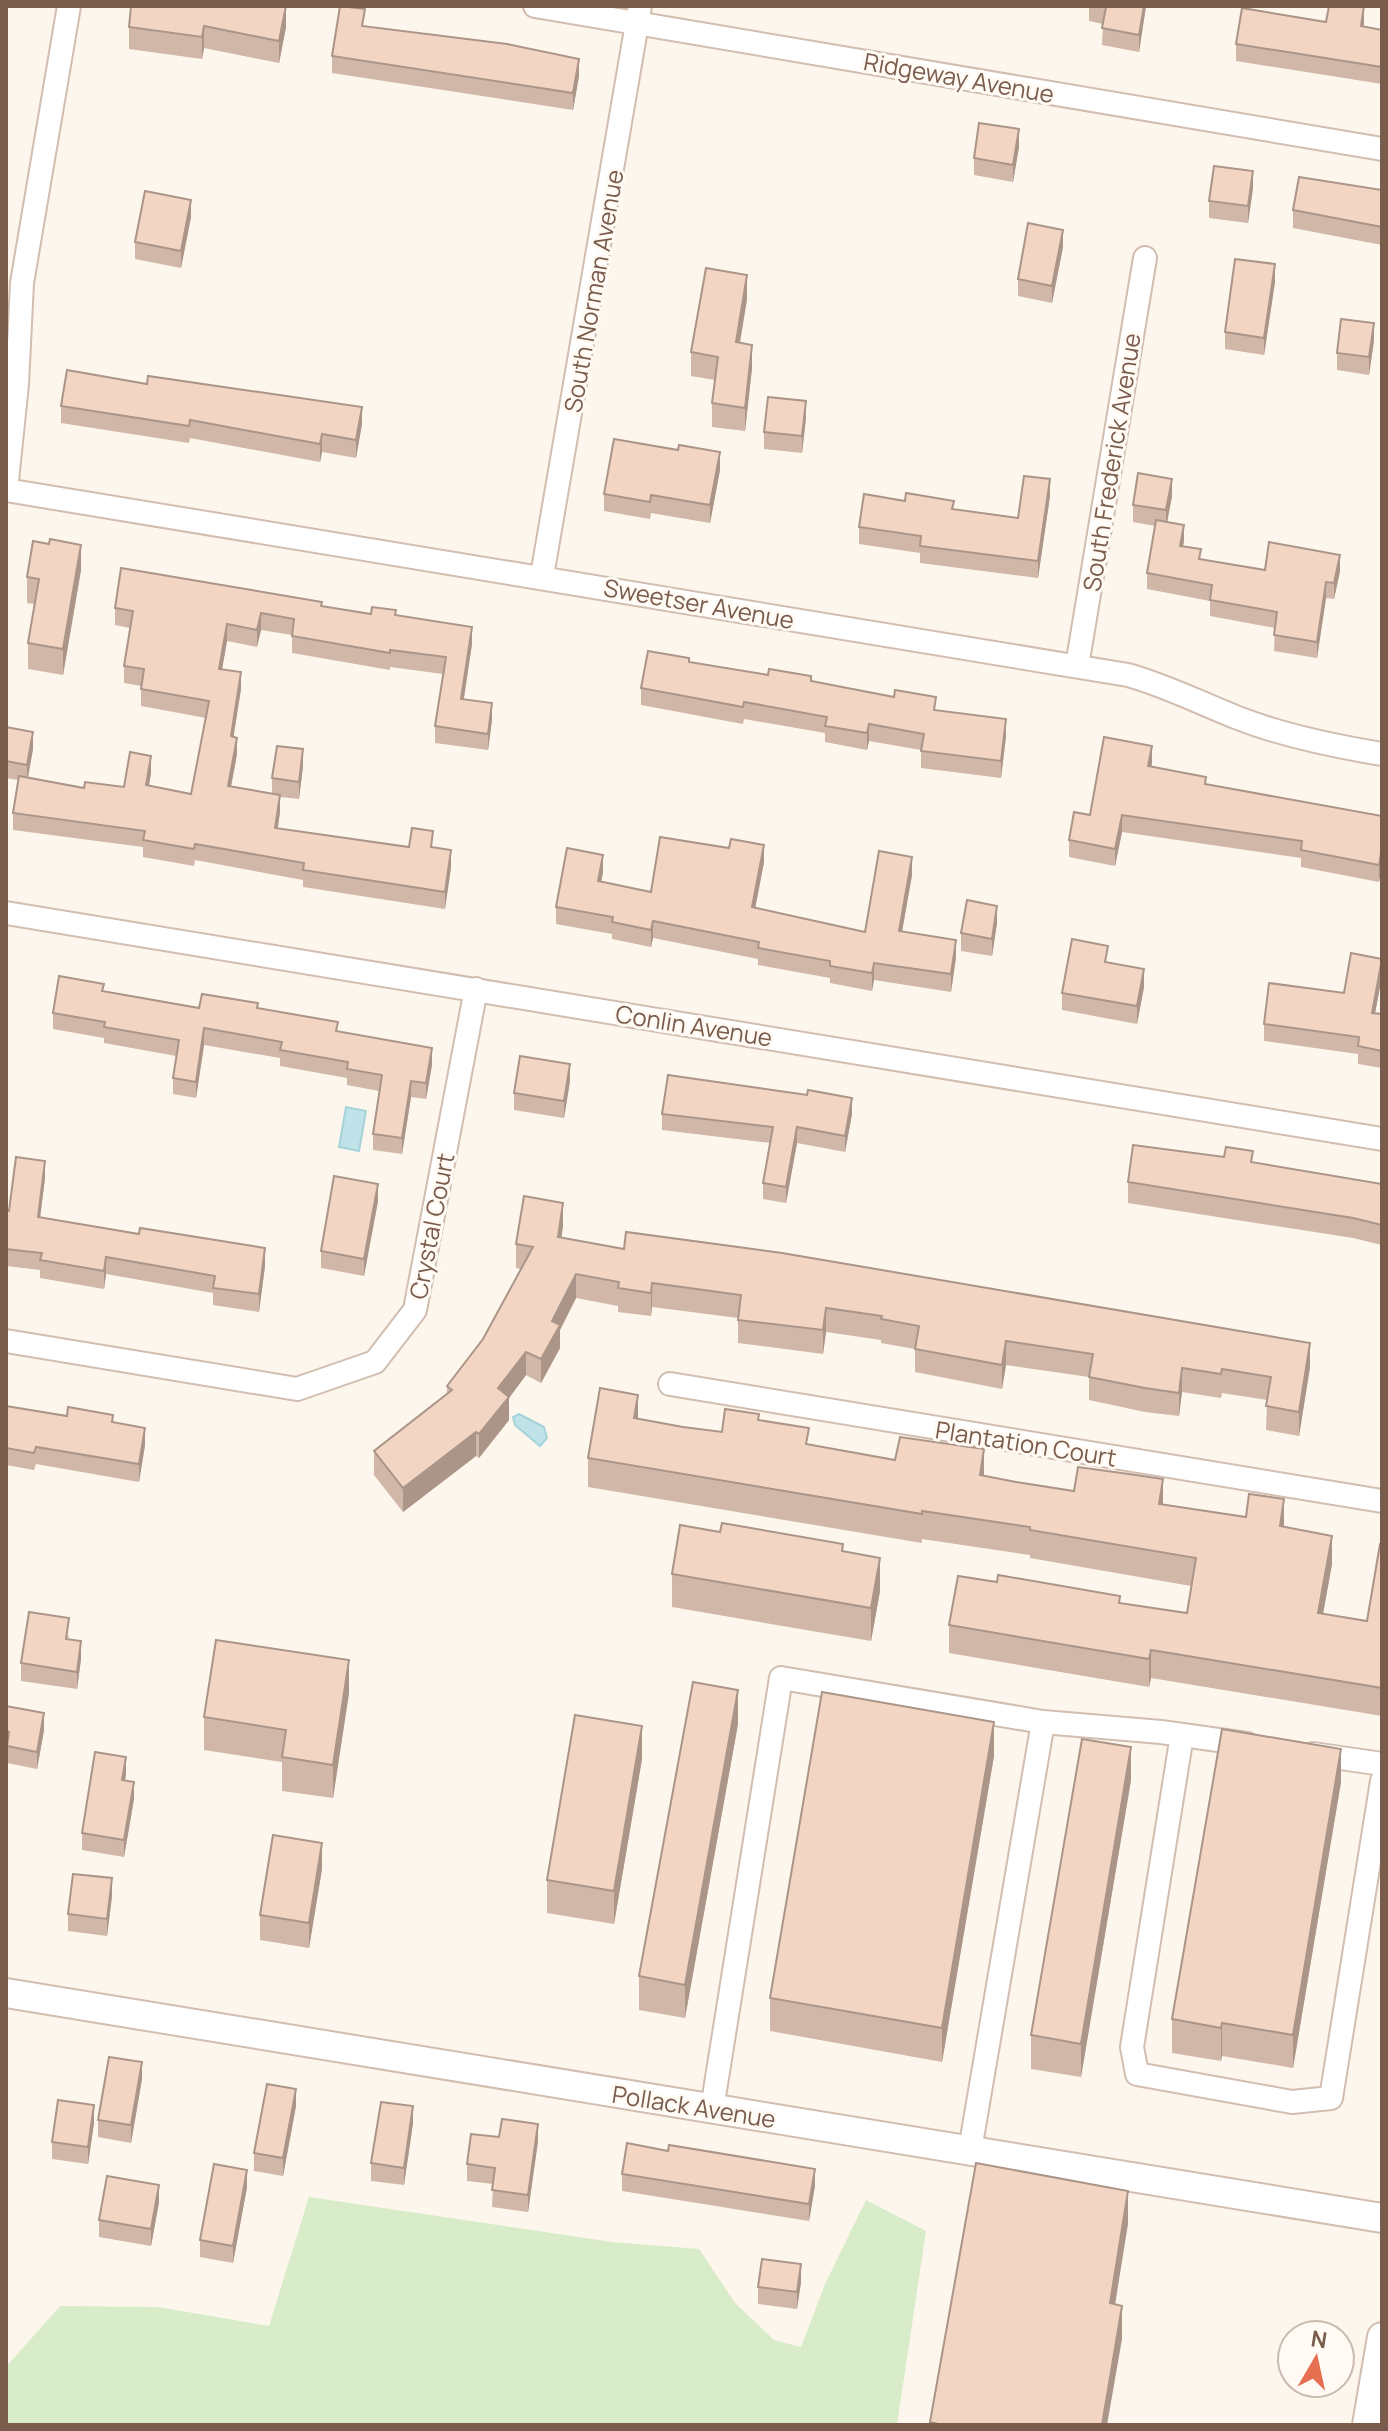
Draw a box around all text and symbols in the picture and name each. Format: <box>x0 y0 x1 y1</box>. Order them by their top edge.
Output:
street label: Ridgeway Avenue <box>861 44 1057 110</box>
street label: South Norman Avenue <box>555 167 631 415</box>
street label: South Frederick Avenue <box>1074 330 1148 594</box>
street label: Sweetser Avenue <box>601 570 797 636</box>
street label: Conlin Avenue <box>613 996 775 1054</box>
street label: Crystal Court <box>401 1150 461 1302</box>
street label: Plantation Court <box>933 1412 1119 1474</box>
street label: Pollack Avenue <box>610 2077 778 2135</box>
north arrow <box>1276 2319 1356 2399</box>
text: N <box>1309 2323 1329 2355</box>

